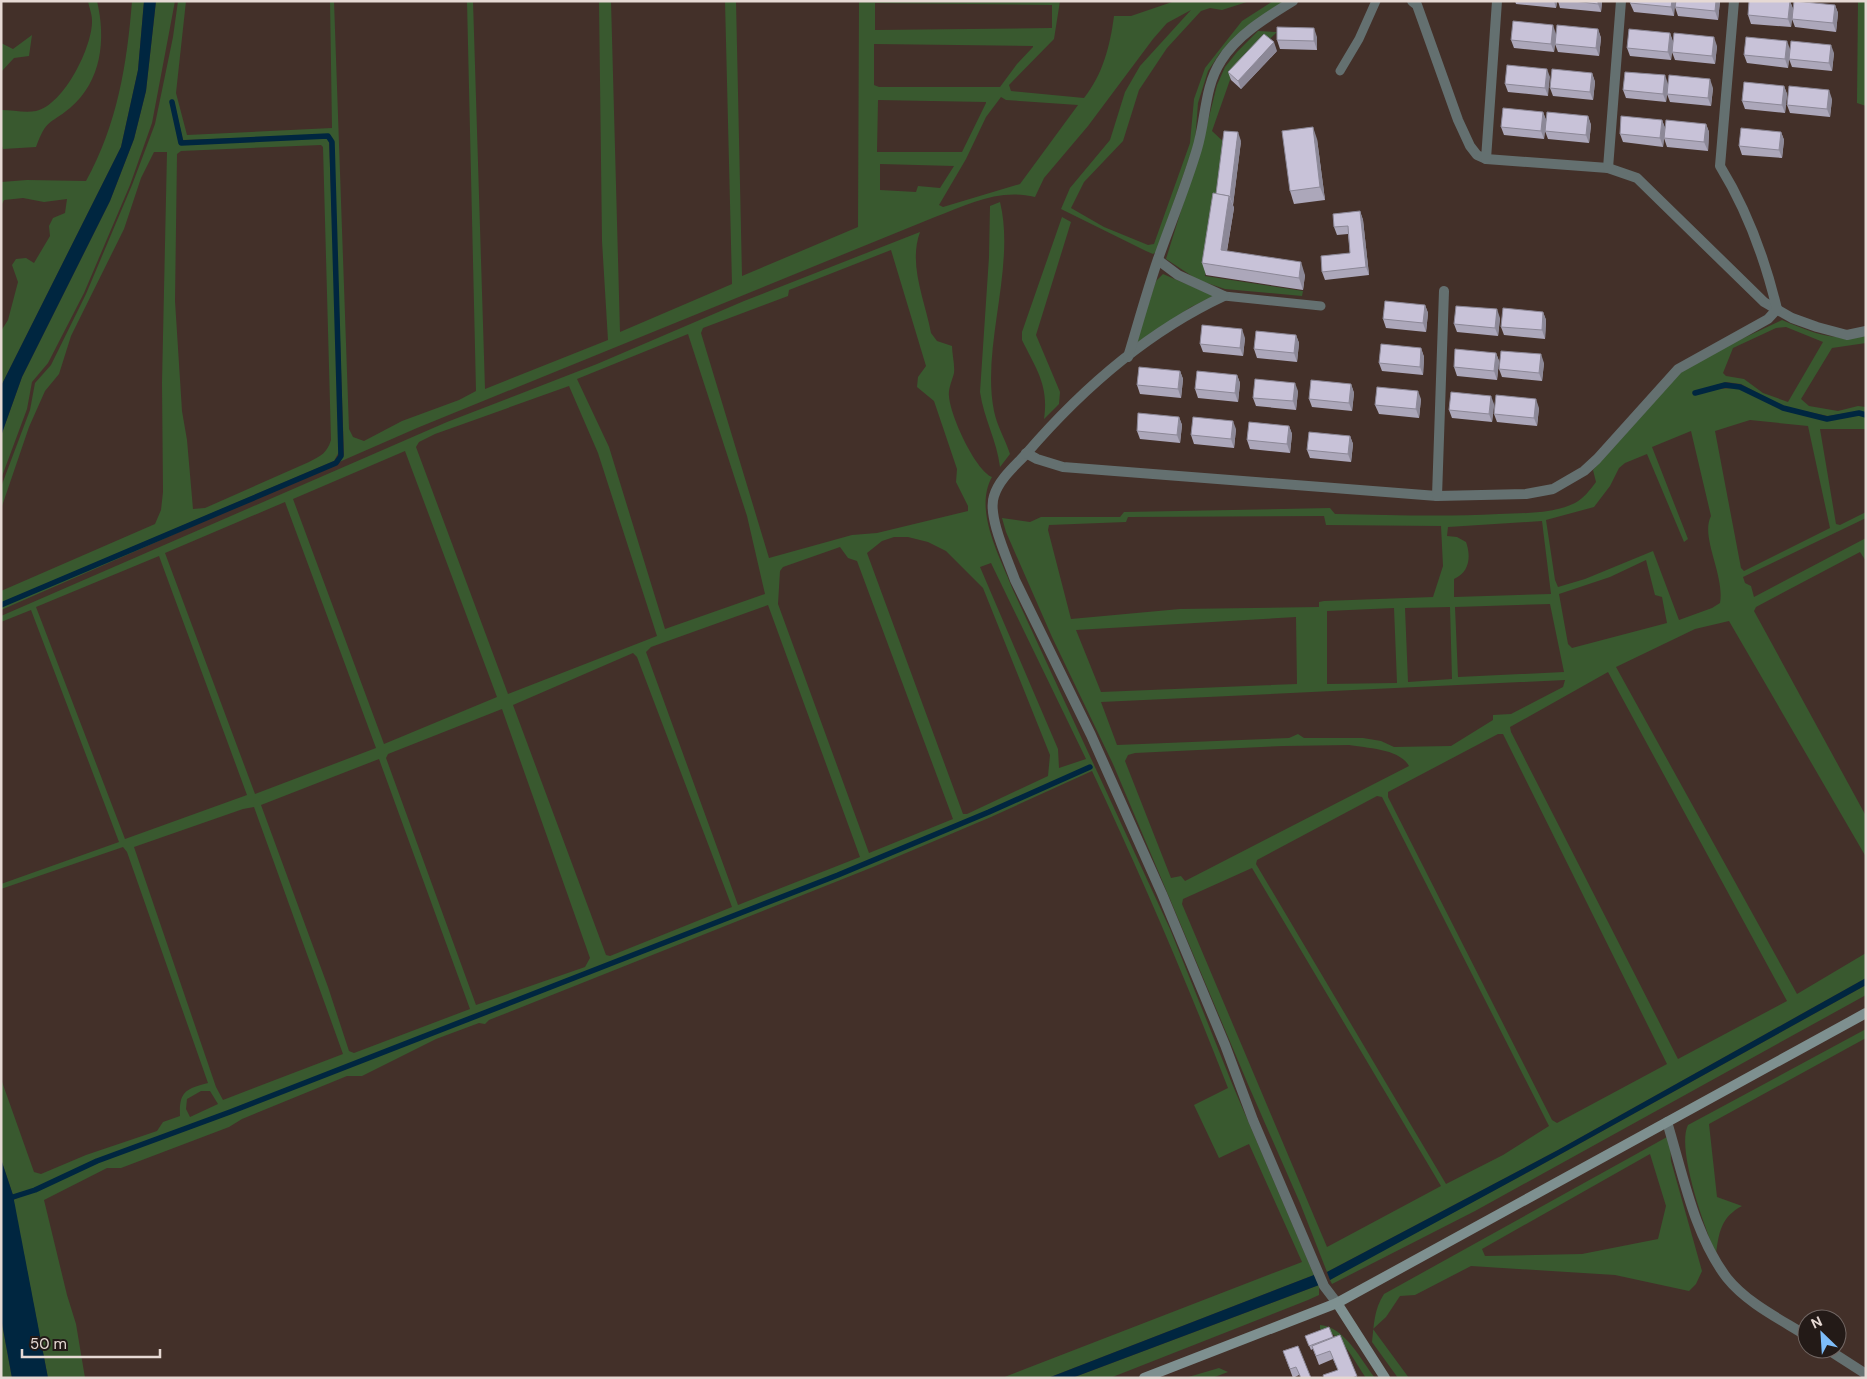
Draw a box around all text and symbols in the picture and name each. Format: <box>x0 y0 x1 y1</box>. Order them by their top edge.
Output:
north arrow <box>1797 1309 1847 1359</box>
text: N <box>1808 1312 1825 1333</box>
scale bar <box>22 1326 160 1358</box>
text: 50 m <box>30 1334 67 1354</box>

